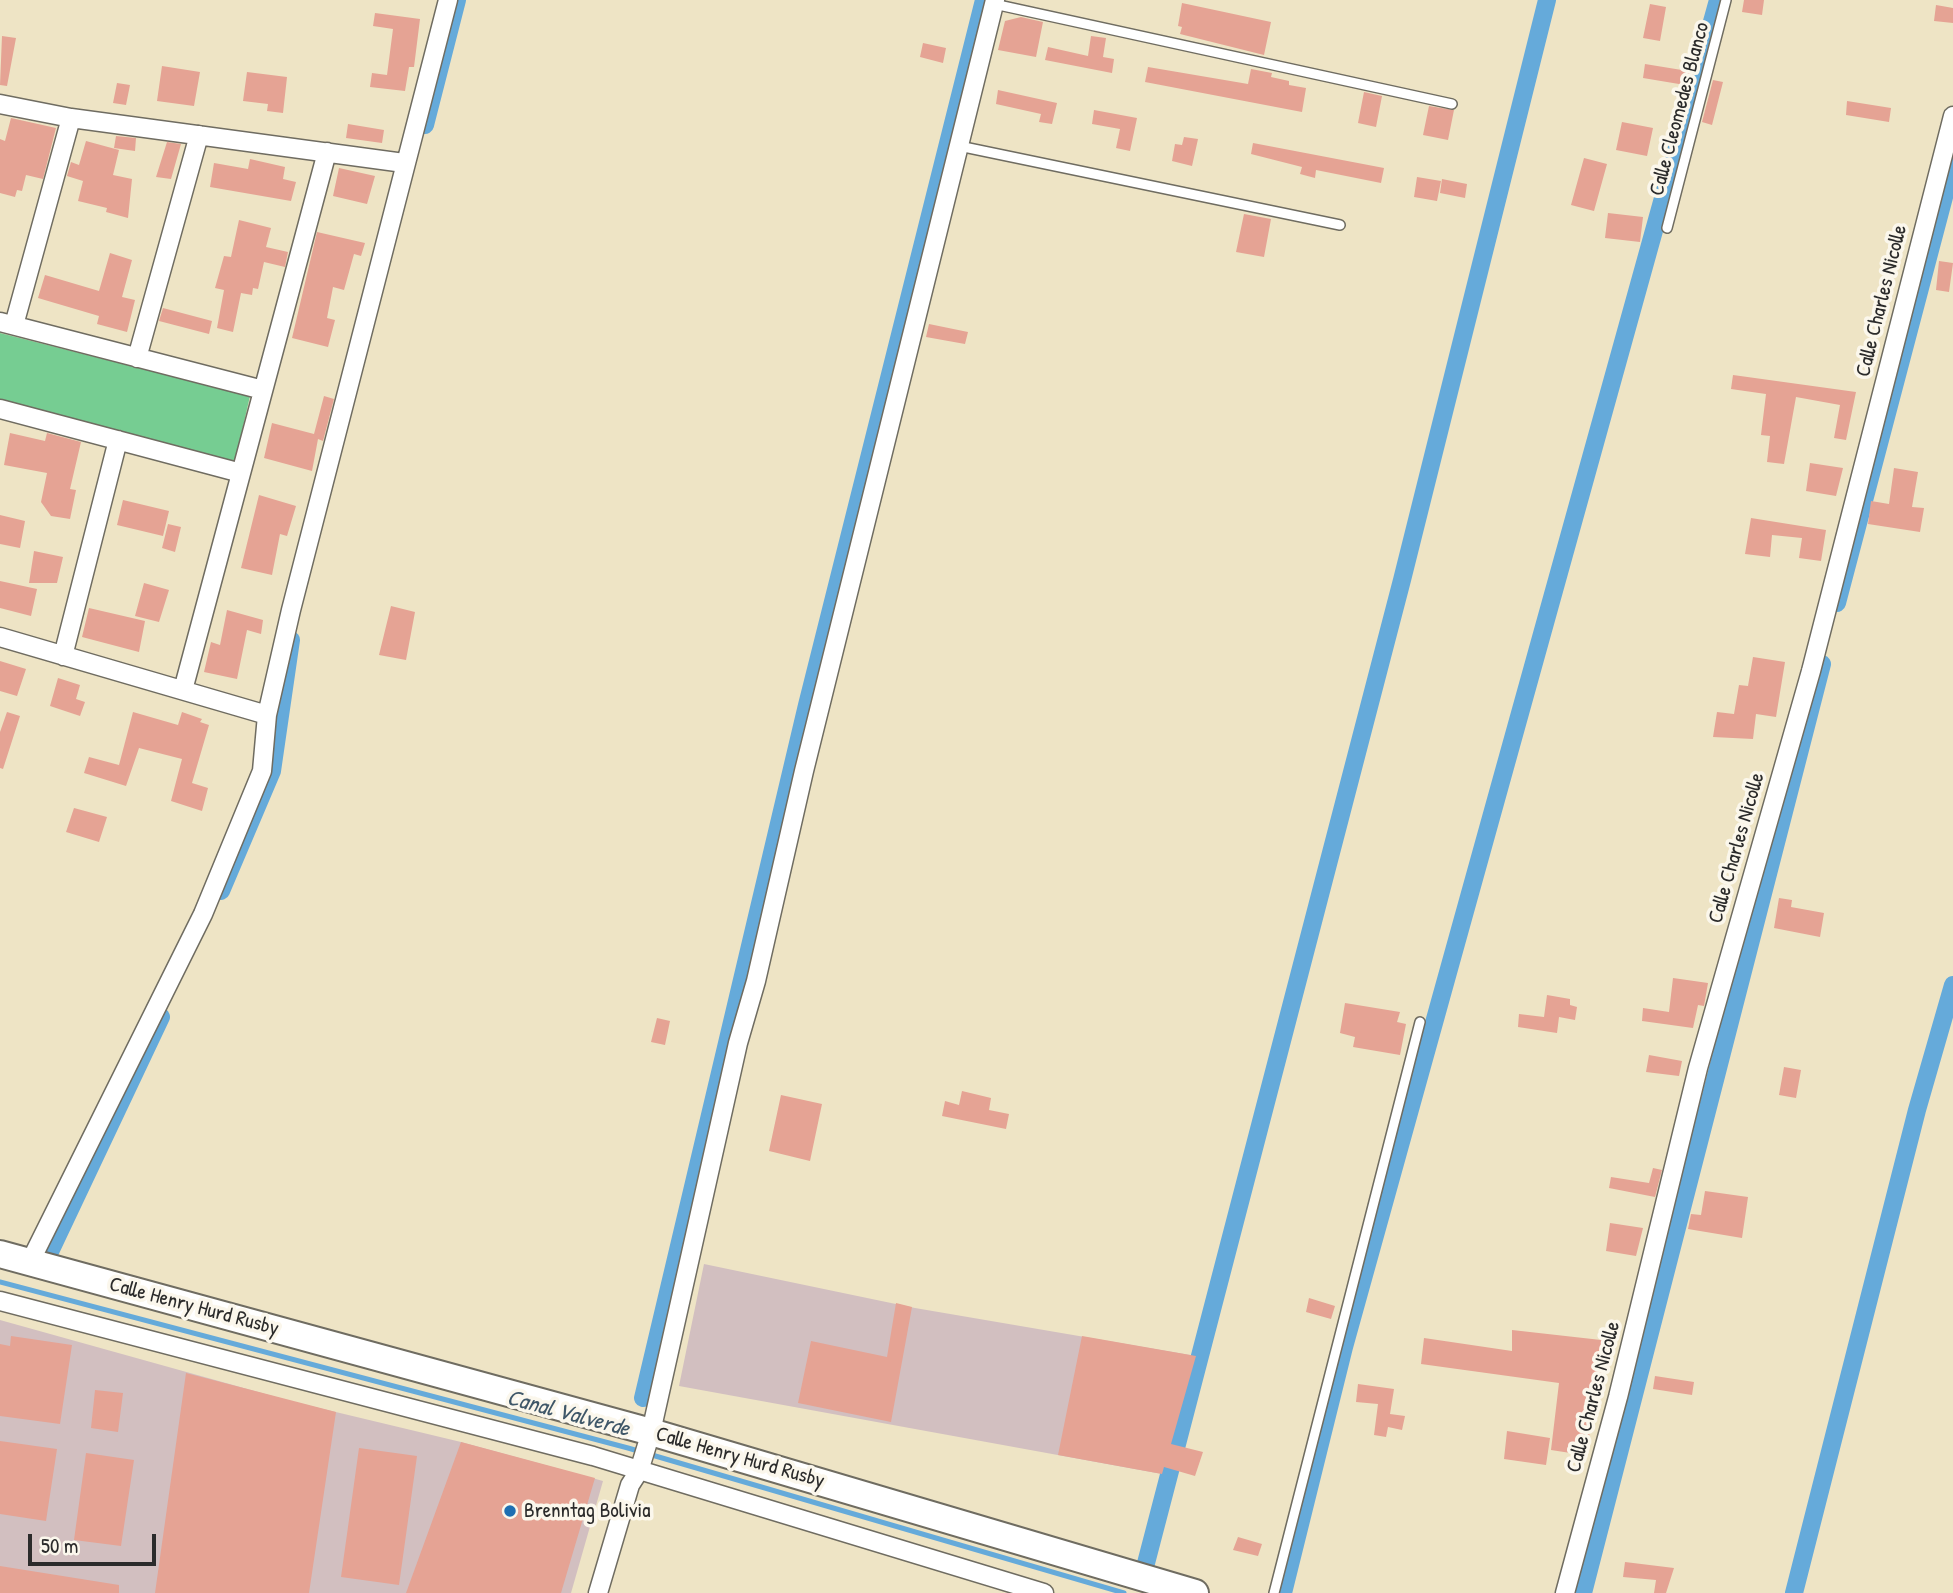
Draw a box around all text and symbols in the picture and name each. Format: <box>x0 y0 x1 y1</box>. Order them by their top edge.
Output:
street label: Calle Cleomedes Blanco <box>1645 19 1715 199</box>
street label: Calle Charles Nicolle <box>1851 223 1913 379</box>
street label: Calle Charles Nicolle <box>1703 770 1771 926</box>
street label: Calle Henry Hurd Rusby <box>107 1272 281 1342</box>
street label: Calle Charles Nicolle <box>1562 1319 1626 1475</box>
water label: Canal Valverde <box>504 1384 632 1444</box>
street label: Calle Henry Hurd Rusby <box>653 1422 827 1494</box>
place label: Brenntag Bolivia <box>524 1498 650 1524</box>
marker: Brenntag Bolivia <box>502 1503 518 1519</box>
scale bar <box>32 1520 159 1564</box>
text: 50 m <box>41 1531 78 1560</box>

